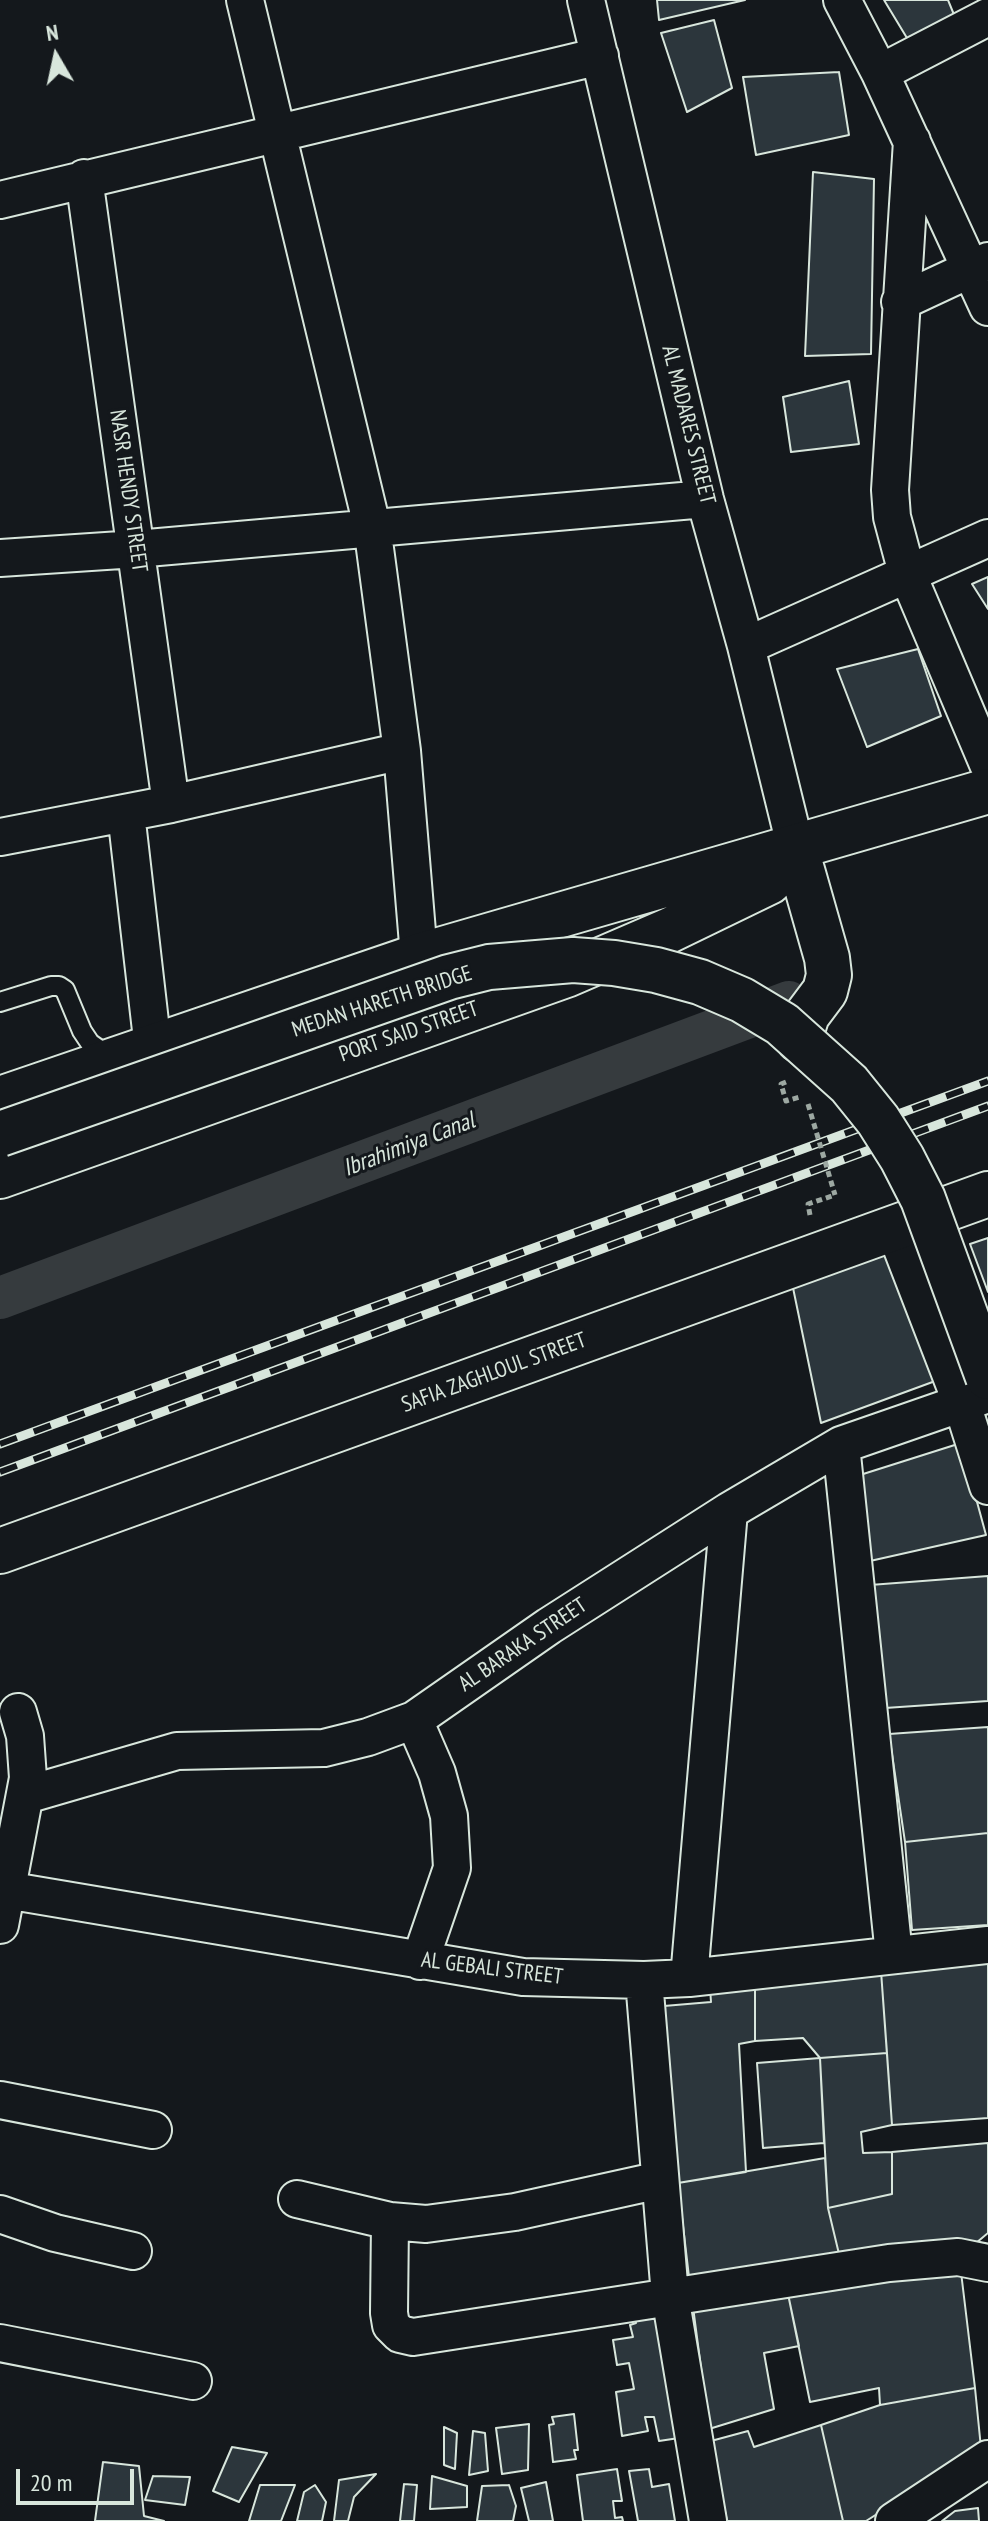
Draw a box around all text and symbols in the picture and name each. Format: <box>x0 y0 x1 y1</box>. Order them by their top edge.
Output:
north arrow <box>16 16 96 96</box>
text: N <box>44 18 60 47</box>
street label: AL MADARES STREET <box>656 343 720 507</box>
street label: NASR HENDY STREET <box>104 408 152 574</box>
street label: MEDAN HARETH BRIDGE <box>289 960 475 1044</box>
street label: PORT SAID STREET <box>336 996 482 1068</box>
water label: Ibrahimiya Canal <box>339 1107 479 1183</box>
street label: SAFIA ZAGHLOUL STREET <box>398 1327 590 1419</box>
street label: AL BARAKA STREET <box>454 1592 592 1698</box>
street label: AL GEBALI STREET <box>420 1947 564 1991</box>
scale bar <box>20 2453 138 2503</box>
text: 20 m <box>30 2467 72 2498</box>

